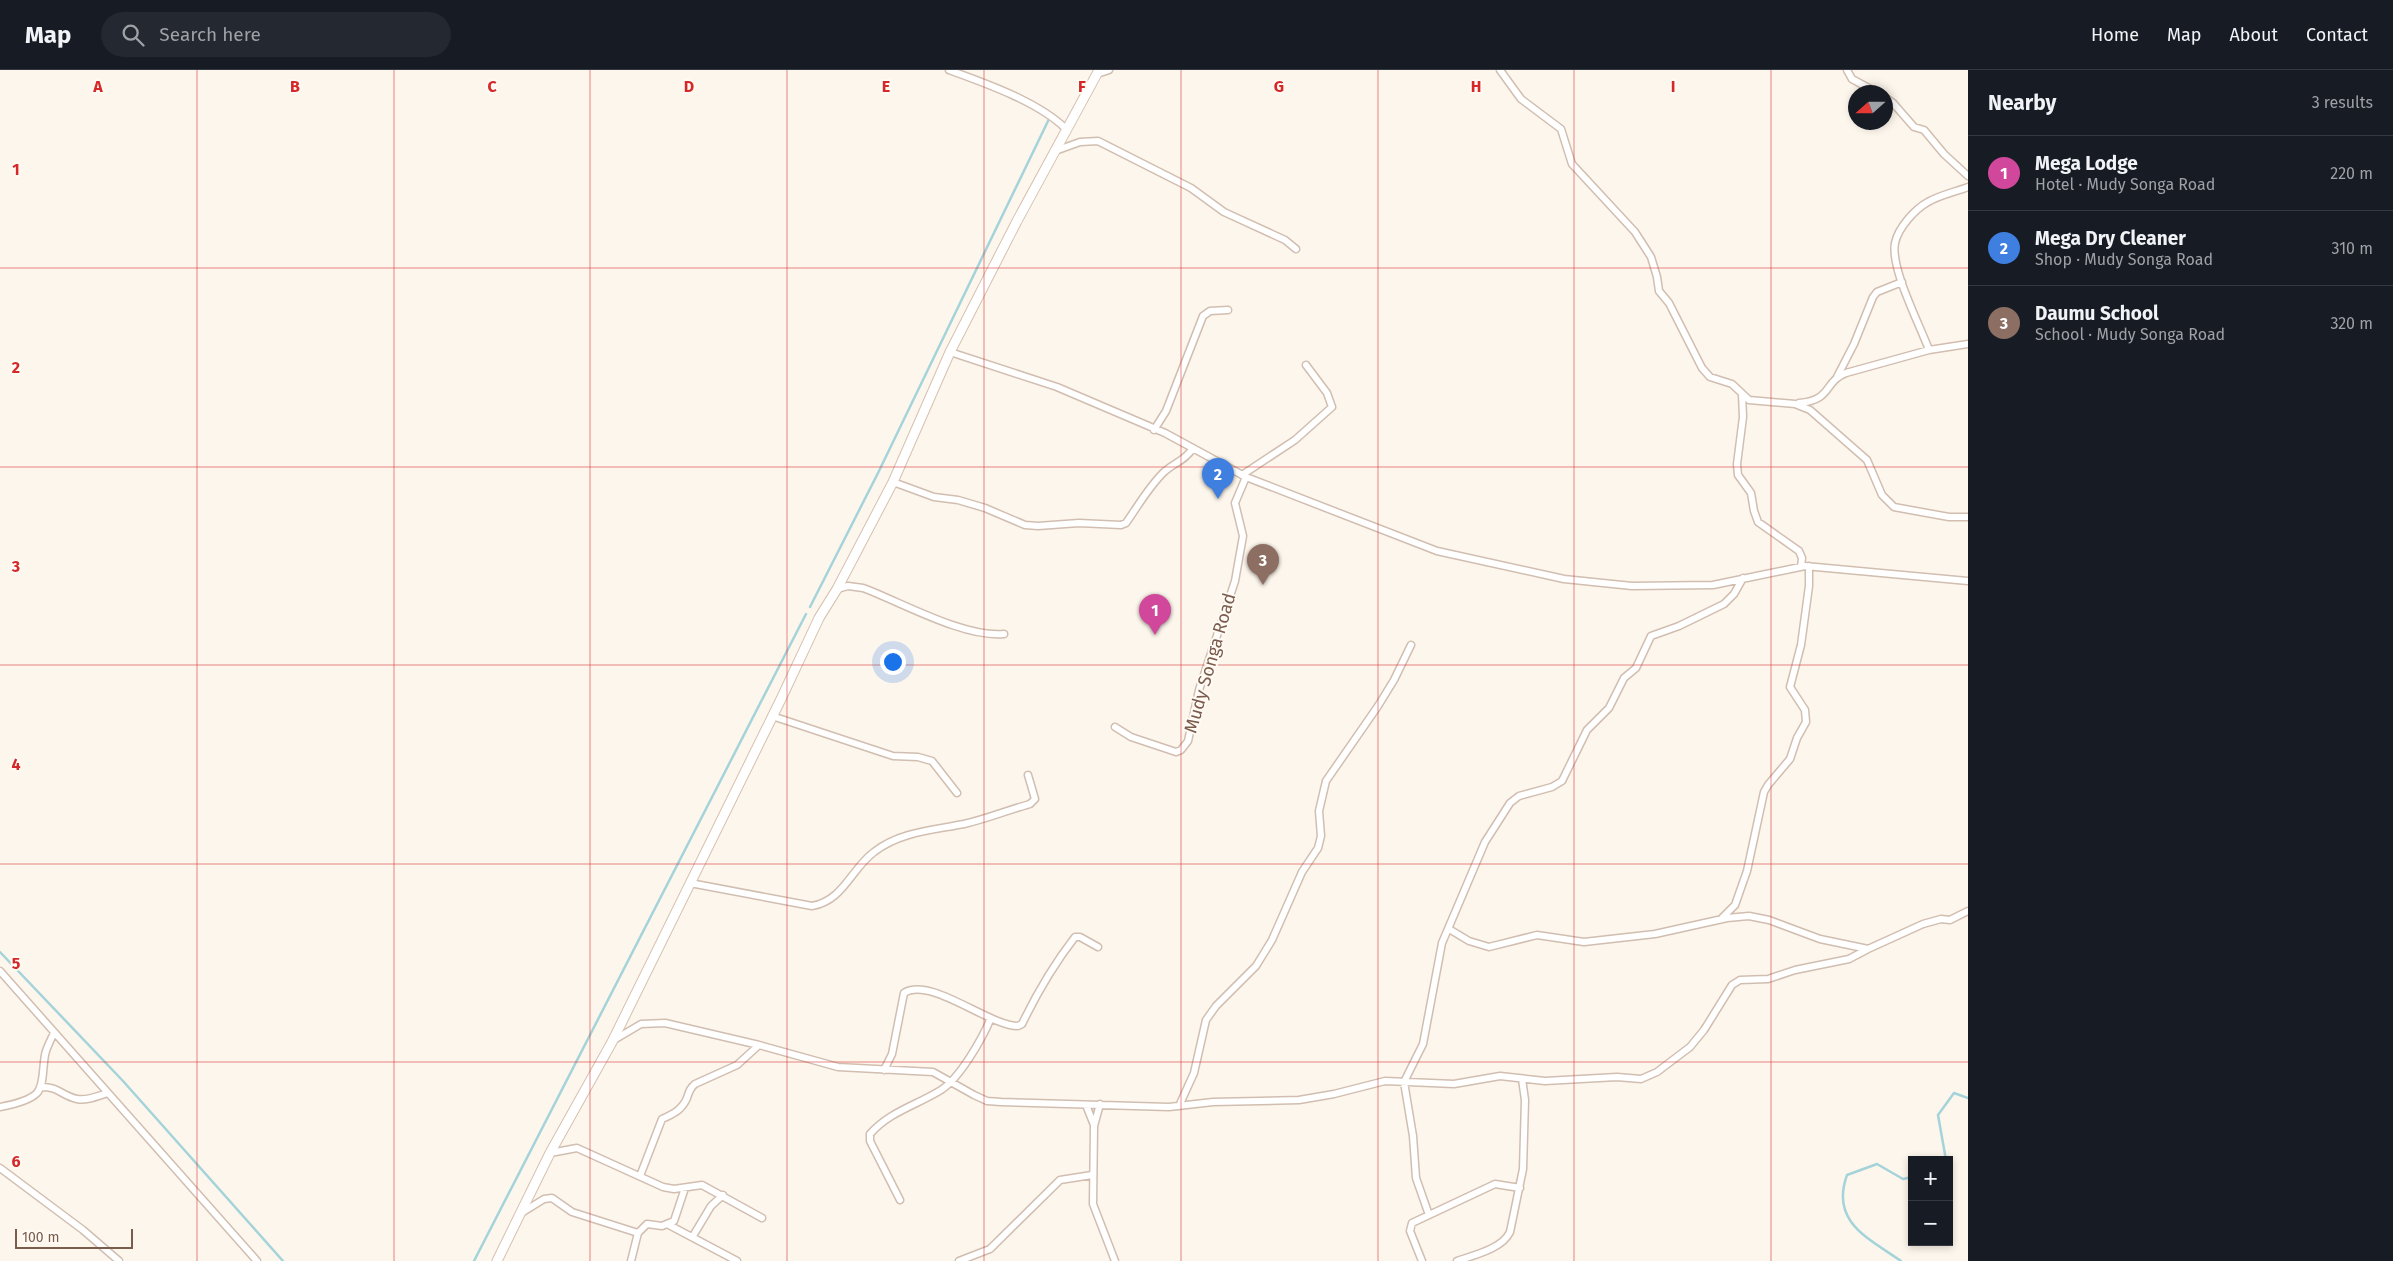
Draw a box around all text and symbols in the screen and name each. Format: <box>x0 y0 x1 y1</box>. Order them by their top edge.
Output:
search box <box>101 12 451 57</box>
text: Map <box>25 21 71 49</box>
icon: search <box>119 21 147 49</box>
text: Search here <box>159 23 261 46</box>
text: Home <box>2091 24 2139 46</box>
text: Map <box>2167 24 2201 46</box>
text: About <box>2229 24 2278 46</box>
text: Contact <box>2306 24 2368 46</box>
text: A <box>92 77 103 96</box>
text: B <box>290 77 300 96</box>
text: C <box>487 77 497 96</box>
text: D <box>684 77 694 96</box>
text: E <box>882 77 890 96</box>
text: F <box>1078 77 1086 96</box>
text: G <box>1274 77 1284 96</box>
text: H <box>1471 77 1481 96</box>
text: I <box>1671 77 1675 96</box>
north arrow <box>1848 85 1893 130</box>
text: Nearby <box>1988 90 2056 116</box>
text: 3 results <box>2312 93 2373 112</box>
text: Mega Lodge <box>2035 152 2138 175</box>
text: 1 <box>12 160 20 179</box>
text: 1 <box>2000 164 2008 183</box>
text: 220 m <box>2330 164 2373 183</box>
text: Hotel · Mudy Songa Road <box>2035 175 2215 194</box>
text: Mega Dry Cleaner <box>2035 227 2186 250</box>
text: 2 <box>2000 239 2008 258</box>
text: 310 m <box>2332 239 2373 258</box>
text: Shop · Mudy Songa Road <box>2035 250 2213 269</box>
text: Daumu School <box>2035 302 2159 325</box>
text: 3 <box>2000 314 2008 333</box>
text: 320 m <box>2330 314 2373 333</box>
text: School · Mudy Songa Road <box>2035 325 2225 344</box>
text: 2 <box>12 358 20 377</box>
pin: 2 <box>1202 458 1234 499</box>
pin: 3 <box>1247 544 1279 585</box>
text: 3 <box>11 557 20 576</box>
street label: Mudy Songa Road <box>1179 590 1241 736</box>
pin: 1 <box>1139 594 1171 635</box>
your location <box>880 649 906 675</box>
text: 4 <box>11 755 21 774</box>
text: 5 <box>12 954 21 973</box>
text: 6 <box>11 1152 21 1171</box>
map controls <box>1908 1156 1953 1246</box>
button: + <box>1908 1156 1953 1201</box>
button: − <box>1908 1201 1953 1246</box>
scale bar <box>15 1226 132 1249</box>
text: 100 m <box>22 1229 59 1246</box>

